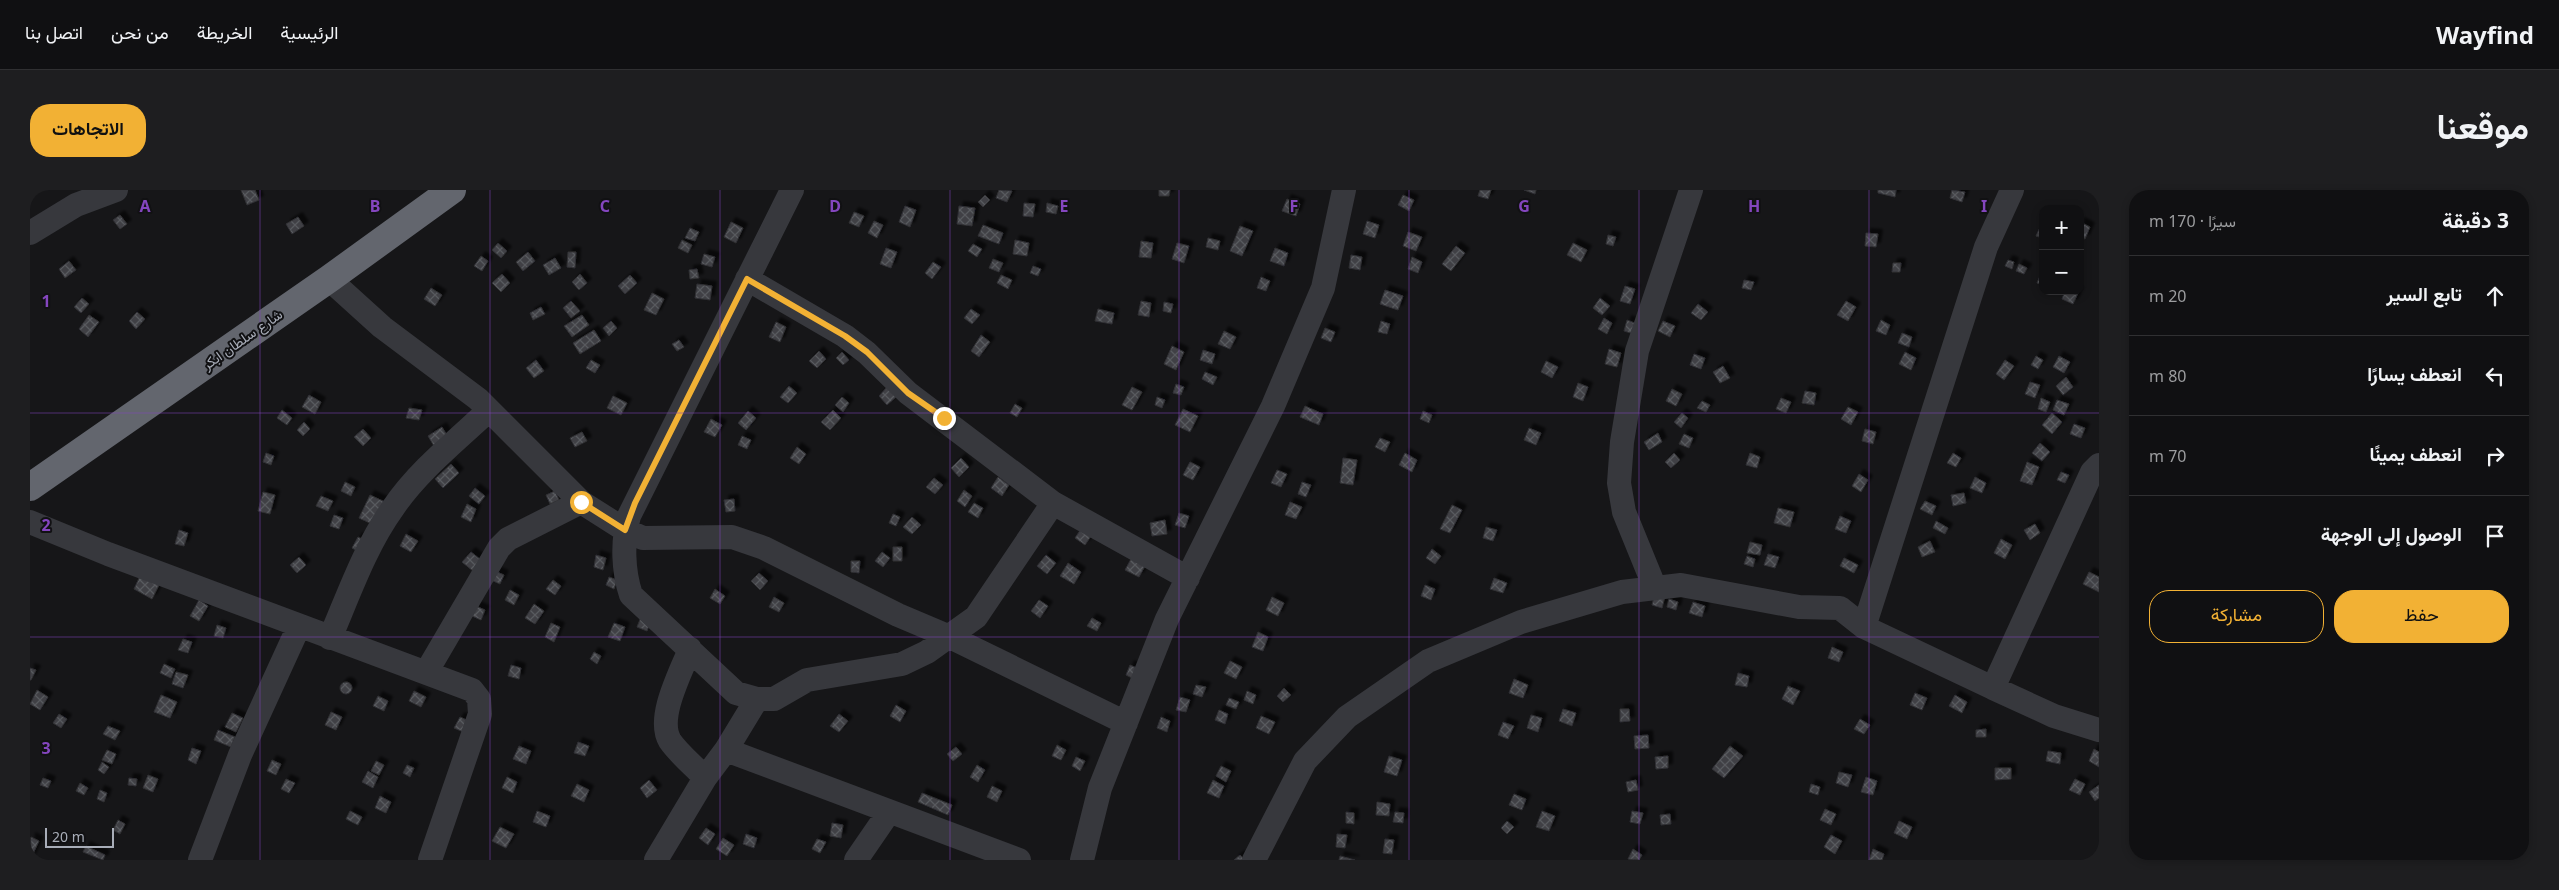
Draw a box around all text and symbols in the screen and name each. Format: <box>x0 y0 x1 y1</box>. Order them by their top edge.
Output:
text: Wayfind <box>2436 18 2534 51</box>
text: اتصل بنا <box>25 20 83 44</box>
text: من نحن <box>111 20 169 44</box>
text: الخريطة <box>197 20 252 44</box>
text: الرئيسية <box>280 20 339 44</box>
text: موقعنا <box>2436 102 2529 149</box>
button: الاتجاهات <box>30 104 146 157</box>
text: A <box>139 195 151 217</box>
text: B <box>370 195 380 217</box>
text: C <box>600 195 610 217</box>
text: D <box>829 195 841 217</box>
text: E <box>1060 195 1069 217</box>
text: F <box>1290 195 1298 217</box>
text: G <box>1518 195 1530 217</box>
text: H <box>1748 195 1760 217</box>
text: I <box>1981 195 1987 217</box>
map controls <box>2039 205 2084 295</box>
button: + <box>2039 205 2084 250</box>
text: 3 دقيقة <box>2442 206 2509 234</box>
text: سيرًا · 170 m <box>2149 210 2236 232</box>
button: − <box>2039 250 2084 295</box>
text: تابع السير <box>2386 281 2462 307</box>
icon: ahead <box>2481 282 2509 310</box>
text: 20 m <box>2149 285 2186 307</box>
text: 1 <box>41 290 51 312</box>
street label: شارع سلطان ابكر <box>197 304 287 376</box>
text: انعطف يسارًا <box>2367 361 2462 387</box>
icon: left <box>2481 362 2509 390</box>
text: 80 m <box>2149 365 2186 387</box>
route end <box>933 407 956 430</box>
text: انعطف يمينًا <box>2369 441 2462 467</box>
icon: right <box>2481 442 2509 470</box>
text: 70 m <box>2149 445 2186 467</box>
route start <box>570 491 593 514</box>
text: 2 <box>41 514 51 536</box>
text: الوصول إلى الوجهة <box>2321 521 2462 547</box>
icon: arrive <box>2481 522 2509 550</box>
button: مشاركة <box>2149 590 2324 643</box>
button: حفظ <box>2334 590 2509 643</box>
text: 3 <box>41 737 51 759</box>
scale bar <box>45 825 114 848</box>
text: 20 m <box>52 827 85 846</box>

